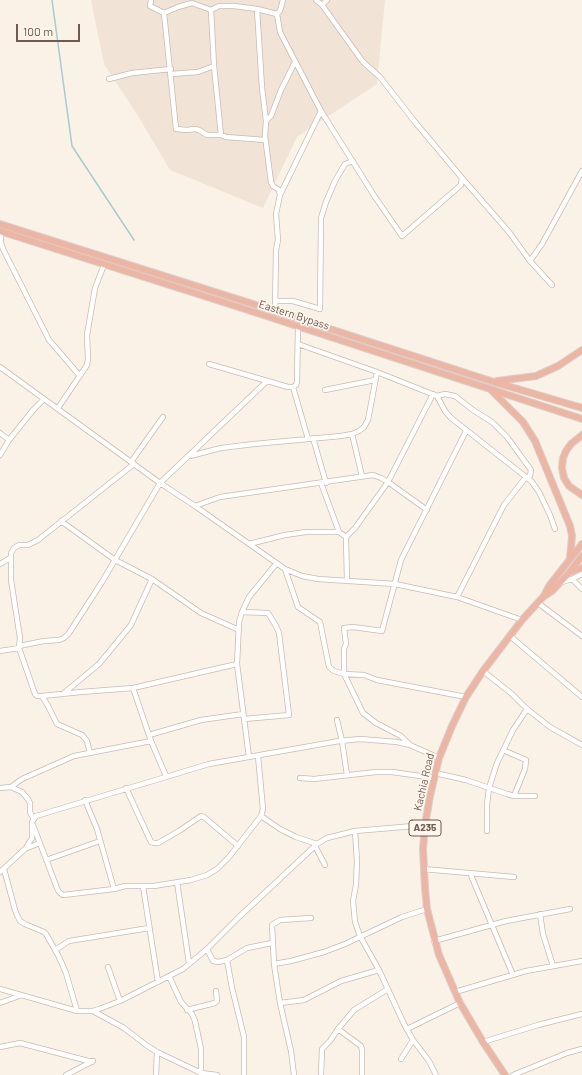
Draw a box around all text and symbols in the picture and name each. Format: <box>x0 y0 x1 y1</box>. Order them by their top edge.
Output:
scale bar <box>18 16 82 42</box>
text: 100 m <box>23 24 53 38</box>
street label: Eastern Bypass <box>257 297 331 333</box>
street label: Kachia Road <box>411 752 437 812</box>
road number: A235 <box>409 820 441 836</box>

